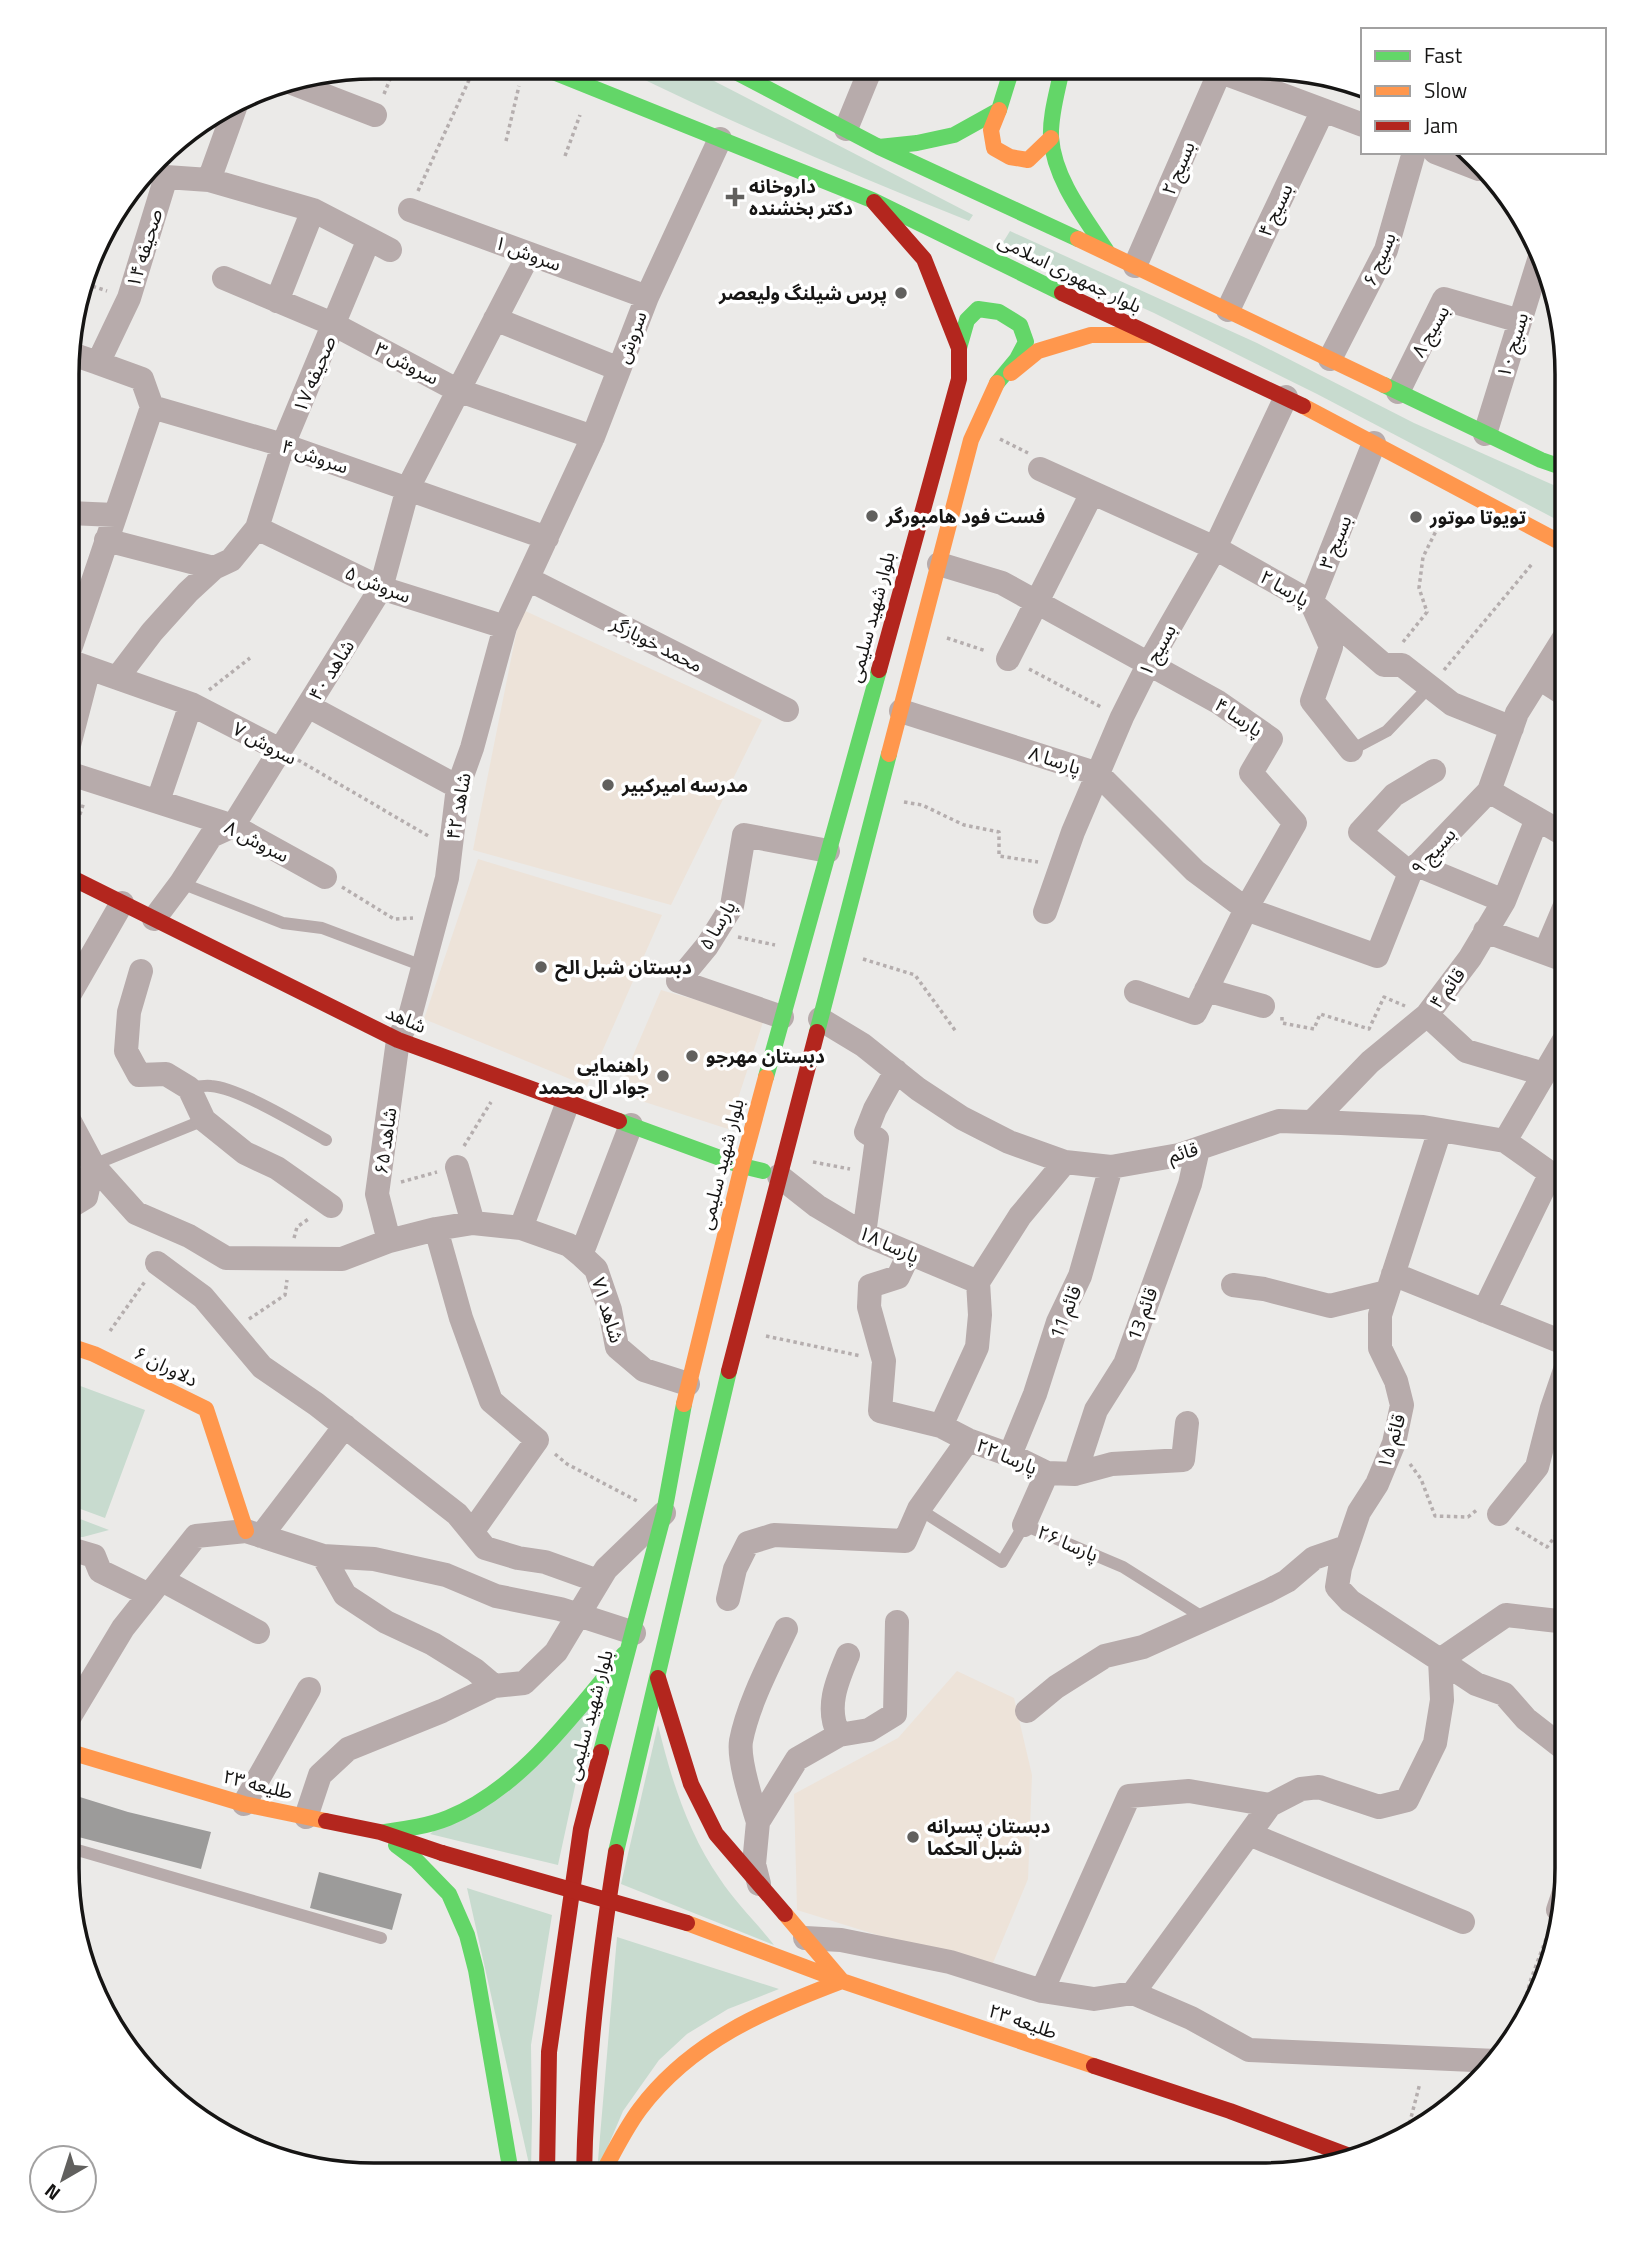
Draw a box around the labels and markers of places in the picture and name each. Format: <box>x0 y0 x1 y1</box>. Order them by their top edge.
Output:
place label: داروخانه دکتر بخشنده <box>749 171 853 222</box>
marker: داروخانه دکتر بخشنده <box>727 189 743 205</box>
place label: پرس شیلنگ ولیعصر <box>718 278 887 307</box>
marker: پرس شیلنگ ولیعصر <box>893 285 909 301</box>
place label: فست فود هامبورگر <box>885 501 1045 530</box>
place label: تویوتا موتور <box>1429 502 1526 531</box>
marker: فست فود هامبورگر <box>864 508 880 524</box>
marker: تویوتا موتور <box>1408 509 1424 525</box>
place label: مدرسه امیرکبیر <box>621 770 748 799</box>
marker: مدرسه امیرکبیر <box>600 777 616 793</box>
place label: دبستان شبل الح <box>555 952 692 982</box>
marker: دبستان شبل الح <box>533 959 549 975</box>
place label: دبستان مهرجو <box>706 1041 825 1070</box>
marker: دبستان مهرجو <box>684 1048 700 1064</box>
place label: راهنمایی جواد ال محمد <box>538 1050 649 1101</box>
marker: راهنمایی جواد ال محمد <box>655 1068 671 1084</box>
place label: دبستان پسرانه شبل الحکما <box>927 1811 1050 1862</box>
marker: دبستان پسرانه شبل الحکما <box>905 1829 921 1845</box>

